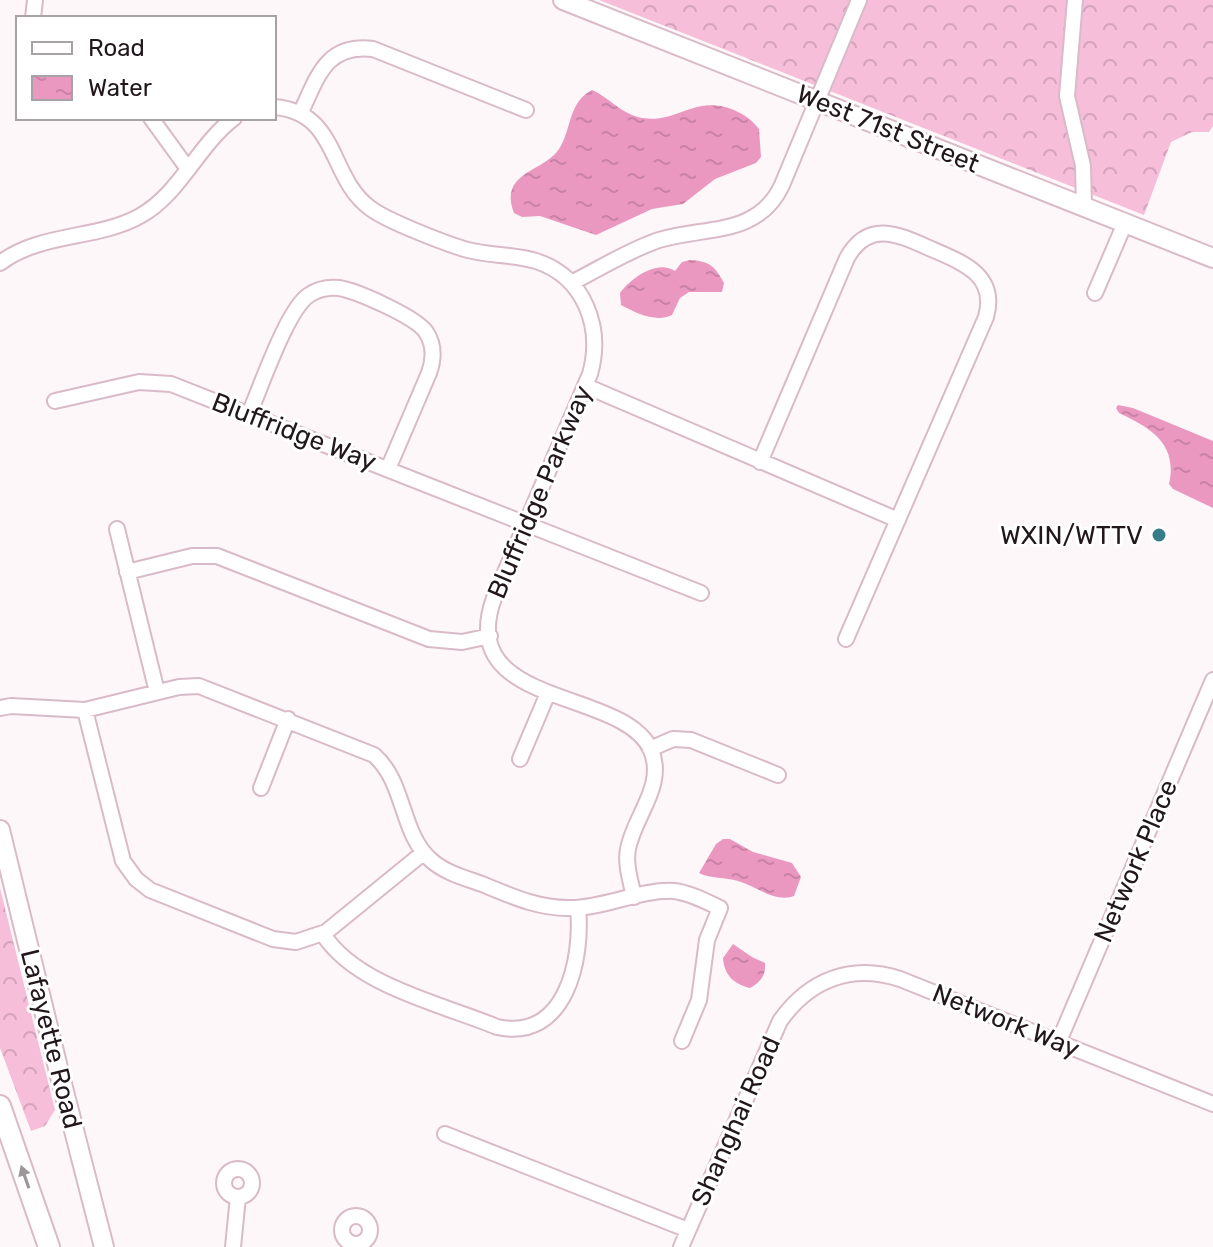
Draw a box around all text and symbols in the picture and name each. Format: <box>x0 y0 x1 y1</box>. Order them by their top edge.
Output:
legend <box>16 16 276 120</box>
text: Road <box>88 34 145 62</box>
text: Water <box>88 74 152 102</box>
street label: West 71st Street <box>792 78 984 180</box>
street label: Bluffridge Parkway <box>481 381 599 603</box>
street label: Bluffridge Way <box>207 386 381 478</box>
place label: WXIN/WTTV <box>1000 520 1143 551</box>
marker: WXIN/WTTV <box>1150 526 1168 544</box>
street label: Network Place <box>1088 775 1184 947</box>
street label: Lafayette Road <box>14 946 88 1132</box>
street label: Network Way <box>928 977 1084 1065</box>
street label: Shanghai Road <box>685 1032 787 1210</box>
one-way arrow <box>18 1164 30 1188</box>

